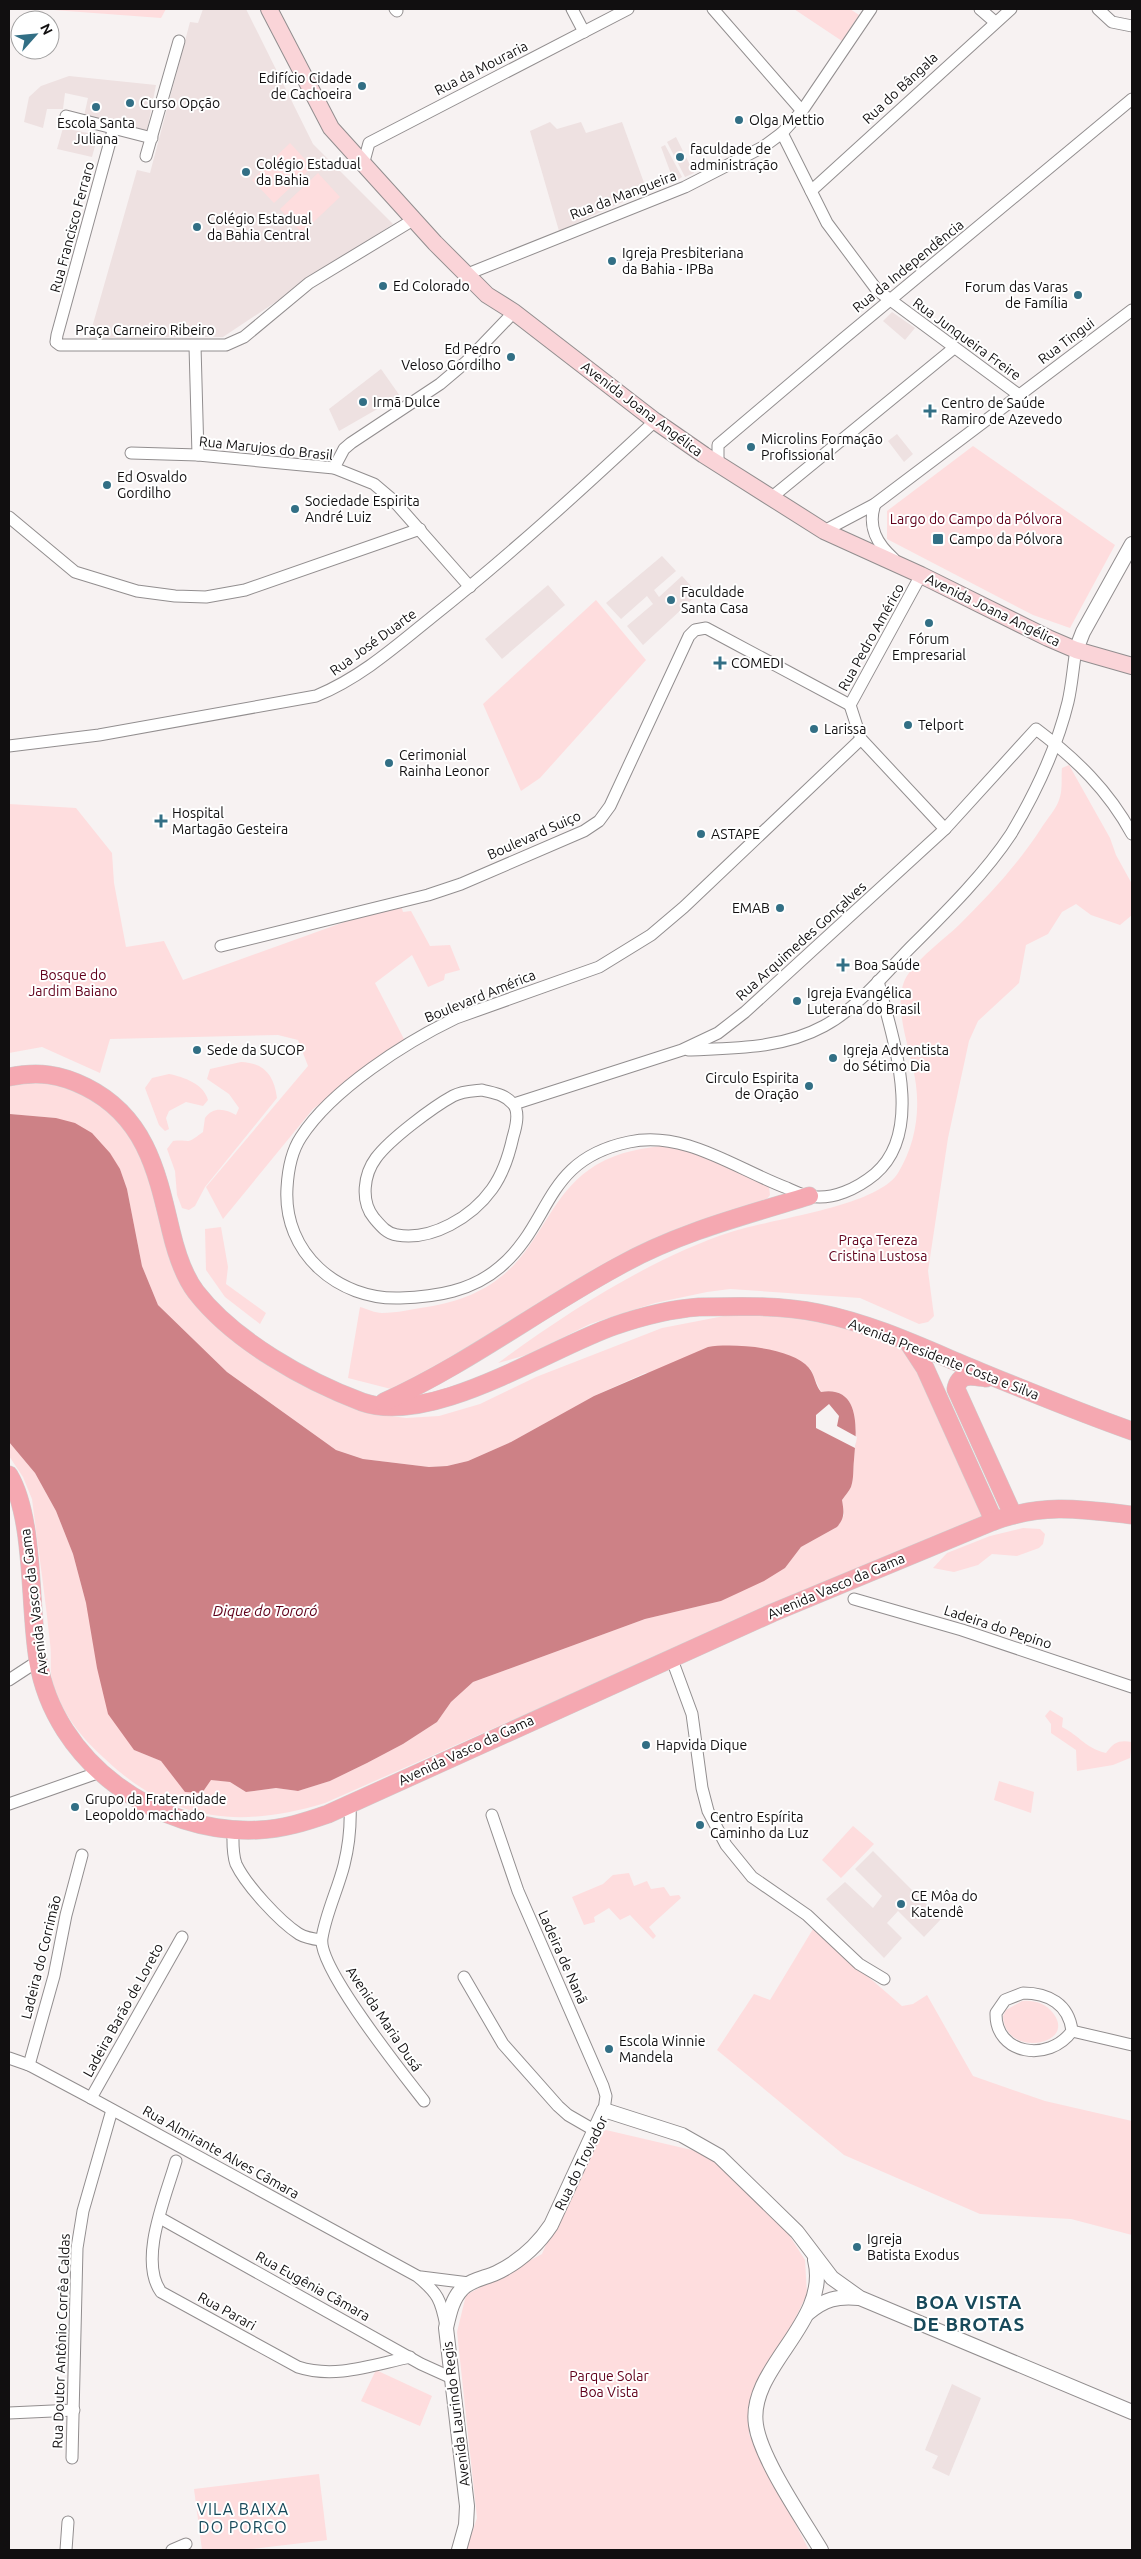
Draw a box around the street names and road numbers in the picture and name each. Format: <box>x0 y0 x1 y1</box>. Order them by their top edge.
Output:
street label: Rua da Mouraria <box>432 38 530 98</box>
street label: Rua do Bângala <box>859 49 941 127</box>
street label: Rua Francisco Ferraro <box>47 160 97 294</box>
street label: Rua da Mangueira <box>568 167 678 223</box>
street label: Rua da Independência <box>849 216 967 316</box>
street label: Rua Junqueira Freire <box>910 294 1024 384</box>
street label: Rua Tingui <box>1035 315 1097 367</box>
street label: Praça Carneiro Ribeiro <box>75 322 215 338</box>
street label: Avenida Joana Angélica <box>578 358 706 460</box>
street label: Rua Marujos do Brasil <box>198 433 334 463</box>
street label: Avenida Joana Angélica <box>923 570 1063 650</box>
street label: Rua Pedro Américo <box>835 581 907 693</box>
street label: Rua José Duarte <box>327 605 419 679</box>
street label: Boulevard Suiço <box>485 807 583 863</box>
street label: Rua Arquimedes Gonçalves <box>733 878 869 1004</box>
street label: Boulevard América <box>422 966 538 1026</box>
street label: Avenida Presidente Costa e Silva <box>847 1315 1041 1403</box>
street label: Avenida Vasco da Gama <box>17 1528 51 1676</box>
street label: Avenida Vasco da Gama <box>765 1550 907 1622</box>
street label: Ladeira do Pepino <box>942 1602 1054 1652</box>
street label: Avenida Vasco da Gama <box>396 1712 536 1788</box>
street label: Ladeira do Corrimão <box>18 1893 64 2021</box>
street label: Ladeira de Nanã <box>535 1908 591 2006</box>
street label: Ladeira Barão de Loreto <box>80 1940 166 2080</box>
street label: Avenida Maria Dusá <box>343 1964 425 2074</box>
street label: Rua Almirante Alves Câmara <box>140 2102 302 2202</box>
street label: Rua do Trovador <box>551 2113 611 2213</box>
street label: Rua Doutor Antônio Corrêa Caldas <box>49 2233 73 2449</box>
street label: Rua Eugênia Câmara <box>253 2248 373 2324</box>
street label: Rua Parari <box>195 2289 259 2333</box>
street label: Avenida Laurindo Regis <box>439 2341 473 2487</box>

